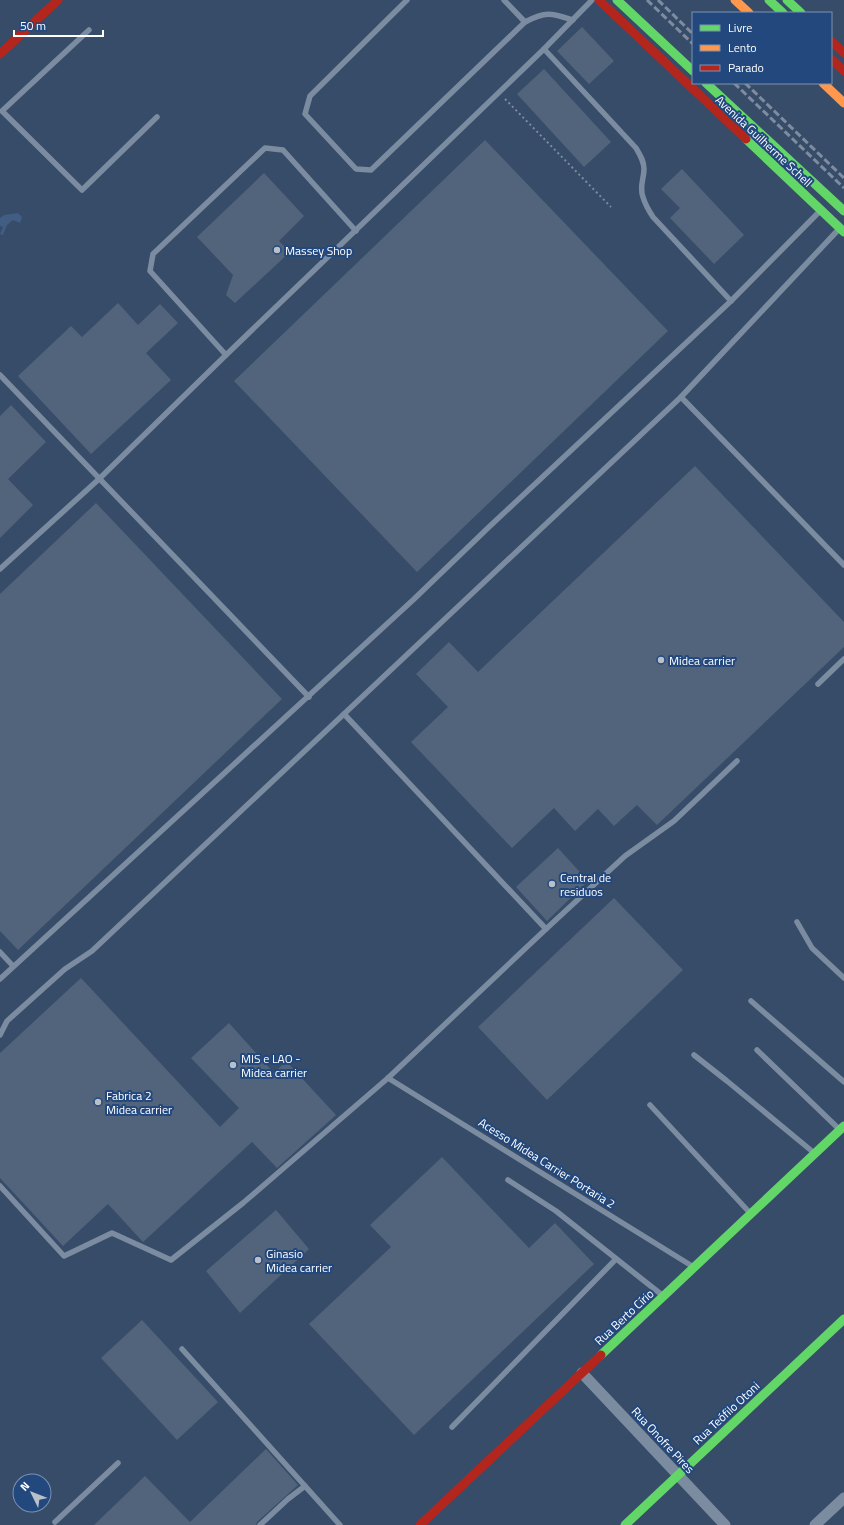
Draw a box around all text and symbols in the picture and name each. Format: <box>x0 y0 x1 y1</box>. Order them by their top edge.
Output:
scale bar <box>14 12 103 38</box>
legend <box>692 12 832 84</box>
text: 50 m <box>20 16 46 35</box>
text: Livre <box>728 18 752 37</box>
text: Lento <box>728 38 757 57</box>
text: Parado <box>728 58 764 77</box>
street label: Avenida Guilherme Schell <box>711 91 817 191</box>
place label: Massey Shop <box>285 241 352 260</box>
marker: Massey Shop <box>272 245 282 255</box>
place label: Midea carrier <box>669 651 735 670</box>
marker: Midea carrier <box>656 655 666 665</box>
place label: Central de residuos <box>560 868 611 901</box>
marker: Central de residuos <box>547 879 557 889</box>
place label: MIS e LAO - Midea carrier <box>241 1049 307 1082</box>
marker: MIS e LAO - Midea carrier <box>228 1060 238 1070</box>
place label: Fabrica 2 Midea carrier <box>106 1086 172 1119</box>
marker: Fabrica 2 Midea carrier <box>93 1097 103 1107</box>
street label: Acesso Midea Carrier Portaria 2 <box>475 1113 619 1213</box>
place label: Ginasio Midea carrier <box>266 1244 332 1277</box>
marker: Ginasio Midea carrier <box>253 1255 263 1265</box>
street label: Rua Berto Círio <box>590 1284 658 1350</box>
street label: Rua Teófilo Otoni <box>688 1377 764 1449</box>
street label: Rua Onofre Pires <box>627 1402 699 1478</box>
north arrow <box>12 1473 52 1513</box>
text: N <box>16 1478 33 1494</box>

